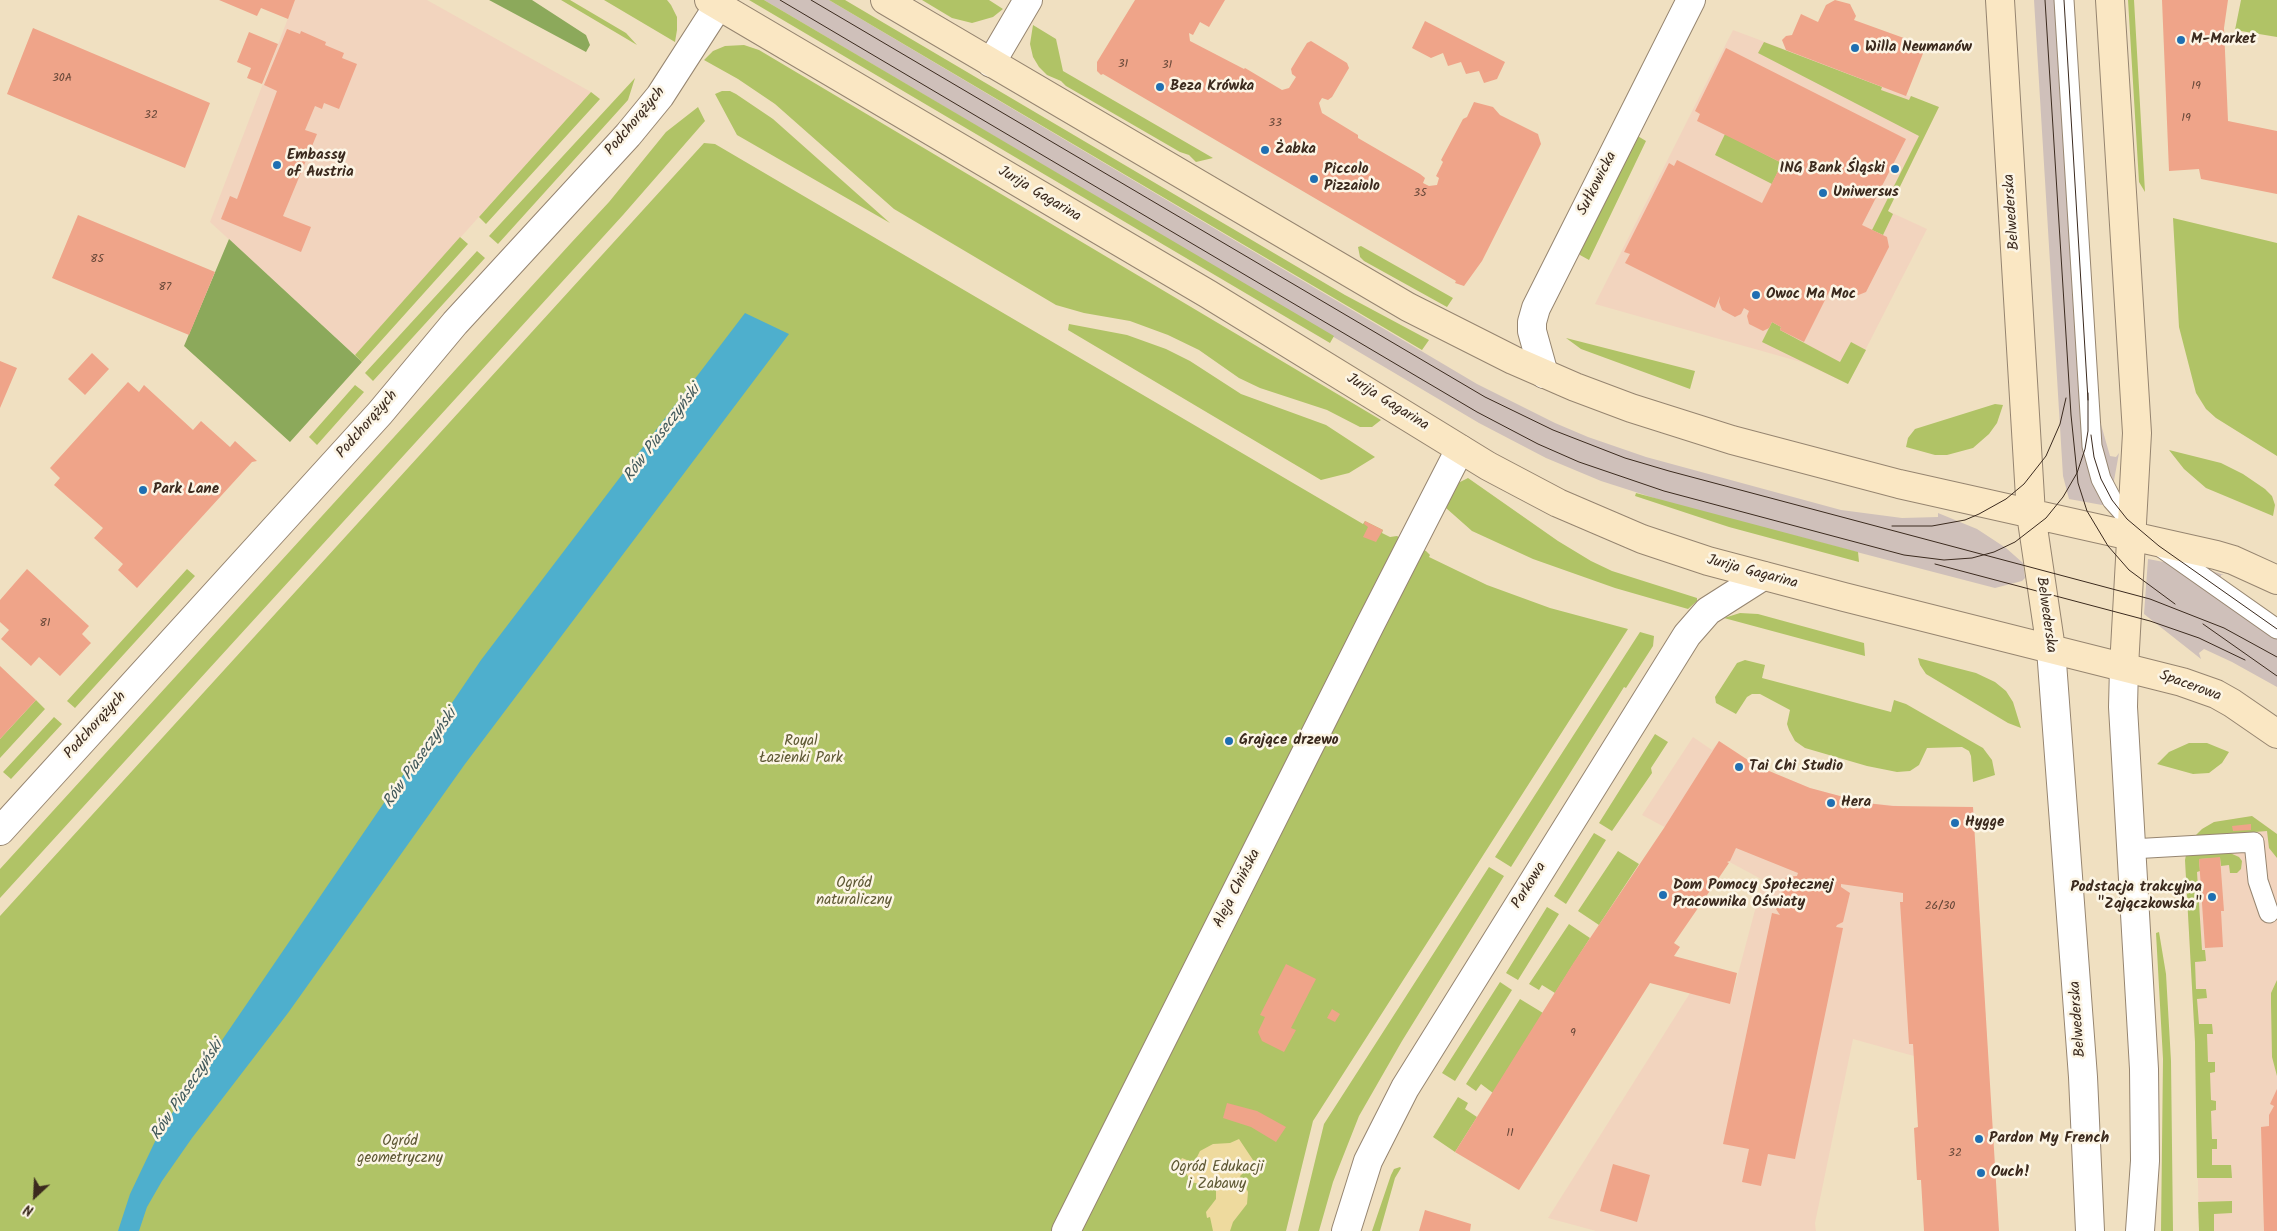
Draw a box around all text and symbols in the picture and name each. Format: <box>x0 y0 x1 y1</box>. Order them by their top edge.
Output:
place label: M-Market <box>2191 31 2256 49</box>
marker: M-Market <box>2175 34 2187 46</box>
place label: Willa Neumanów <box>1865 39 1972 57</box>
marker: Willa Neumanów <box>1849 42 1861 54</box>
house number: 31 <box>1118 58 1128 72</box>
house number: 31 <box>1162 59 1172 73</box>
house number: 30A <box>52 72 72 86</box>
place label: Beza Krówka <box>1170 78 1254 96</box>
house number: 19 <box>2191 80 2201 94</box>
marker: Beza Krówka <box>1154 81 1166 93</box>
street label: Podchorążych <box>602 84 670 160</box>
house number: 32 <box>144 109 158 123</box>
house number: 19 <box>2181 112 2191 126</box>
house number: 33 <box>1268 117 1282 131</box>
place label: Żabka <box>1275 141 1316 159</box>
marker: Żabka <box>1259 144 1271 156</box>
place label: Embassy of Austria <box>287 147 354 182</box>
street label: Sułkowicka <box>1574 149 1622 219</box>
marker: Embassy of Austria <box>271 159 283 171</box>
place label: ING Bank Śląski <box>1780 160 1885 178</box>
place label: Piccolo Pizzaiolo <box>1324 161 1380 196</box>
street label: Jurija Gagarina <box>994 163 1084 227</box>
marker: ING Bank Śląski <box>1889 163 1901 175</box>
marker: Piccolo Pizzaiolo <box>1308 173 1320 185</box>
street label: Belwederska <box>2001 173 2025 251</box>
place label: Uniwersus <box>1833 184 1899 202</box>
house number: 35 <box>1413 187 1427 201</box>
marker: Uniwersus <box>1817 187 1829 199</box>
house number: 85 <box>90 253 104 267</box>
house number: 87 <box>159 281 171 295</box>
place label: Owoc Ma Moc <box>1766 286 1856 304</box>
marker: Owoc Ma Moc <box>1750 289 1762 301</box>
street label: Jurija Gagarina <box>1343 371 1431 435</box>
water label: Rów Piaseczyński <box>620 382 706 486</box>
street label: Podchorążych <box>334 387 402 463</box>
place label: Park Lane <box>153 481 219 499</box>
marker: Park Lane <box>137 484 149 496</box>
street label: Jurija Gagarina <box>1704 552 1800 594</box>
street label: Belwederska <box>2031 576 2059 654</box>
house number: 81 <box>40 617 50 631</box>
street label: Spacerowa <box>2157 668 2223 706</box>
street label: Podchorążych <box>61 689 131 763</box>
water label: Rów Piaseczyński <box>380 706 462 812</box>
place label: Grające drzewo <box>1239 732 1339 750</box>
park label: Royal Łazienki Park <box>759 733 843 768</box>
marker: Grające drzewo <box>1223 735 1235 747</box>
place label: Tai Chi Studio <box>1749 758 1843 776</box>
marker: Tai Chi Studio <box>1733 761 1745 773</box>
place label: Hera <box>1841 794 1871 812</box>
marker: Hera <box>1825 797 1837 809</box>
place label: Hygge <box>1965 814 2004 832</box>
marker: Hygge <box>1949 817 1961 829</box>
street label: Aleja Chińska <box>1211 847 1265 931</box>
street label: Parkowa <box>1509 860 1551 912</box>
park label: Ogród naturaliczny <box>816 875 892 910</box>
place label: Dom Pomocy Społecznej Pracownika Oświaty <box>1673 877 1833 912</box>
place label: Podstacja trakcyjna "Zajączkowska" <box>2071 879 2202 914</box>
marker: Dom Pomocy Społecznej Pracownika Oświaty <box>1657 889 1669 901</box>
marker: Podstacja trakcyjna "Zajączkowska" <box>2206 891 2218 903</box>
house number: 26/30 <box>1925 900 1955 914</box>
street label: Belwederska <box>2067 980 2091 1058</box>
house number: 9 <box>1570 1027 1576 1041</box>
water label: Rów Piaseczyński <box>148 1038 228 1144</box>
house number: 11 <box>1506 1127 1514 1141</box>
place label: Pardon My French <box>1989 1130 2109 1148</box>
park label: Ogród geometryczny <box>357 1133 443 1168</box>
marker: Pardon My French <box>1973 1133 1985 1145</box>
house number: 32 <box>1948 1147 1962 1161</box>
park label: Ogród Edukacji i Zabawy <box>1170 1159 1264 1194</box>
place label: Ouch! <box>1991 1164 2031 1182</box>
marker: Ouch! <box>1975 1167 1987 1179</box>
north arrow <box>10 1171 60 1221</box>
text: N <box>20 1198 37 1221</box>

